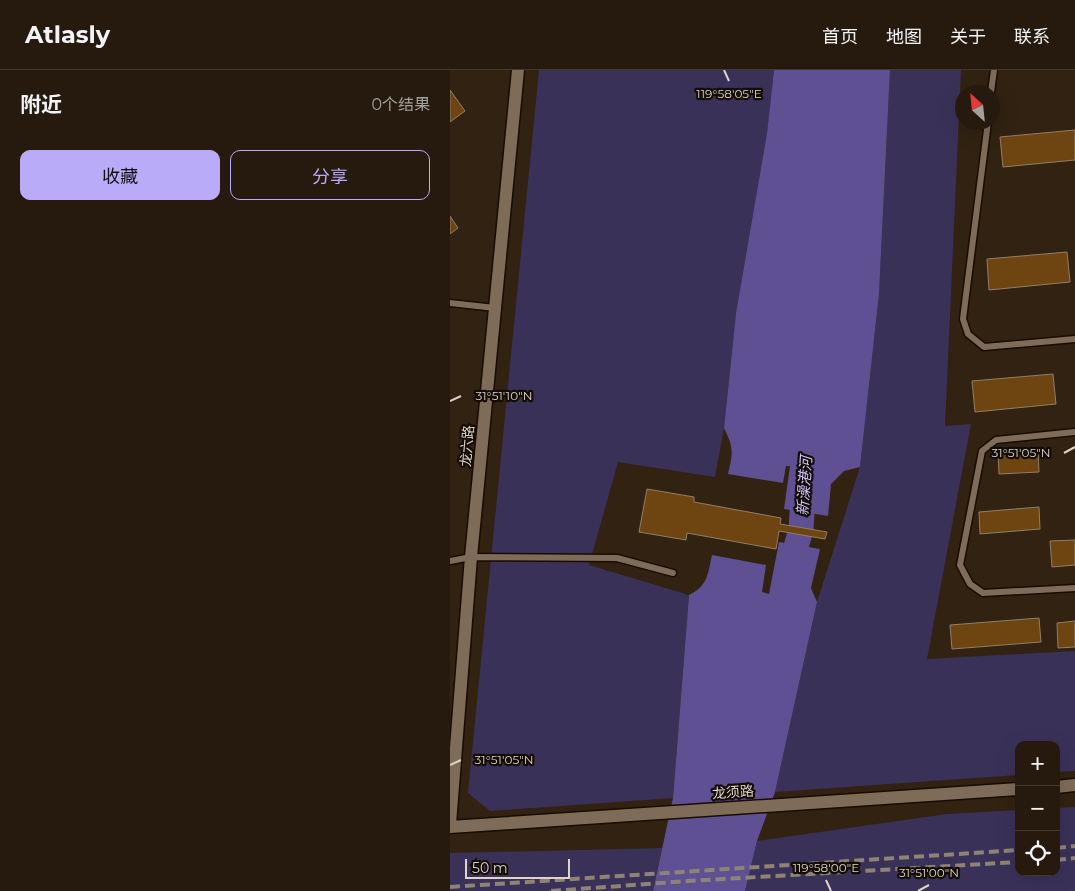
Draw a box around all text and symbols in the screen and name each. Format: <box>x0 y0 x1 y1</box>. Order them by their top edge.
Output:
text: Atlasly <box>25 20 110 49</box>
text: 首页 <box>822 26 858 48</box>
text: 地图 <box>886 26 922 48</box>
text: 关于 <box>950 26 986 48</box>
text: 联系 <box>1014 26 1050 48</box>
north arrow <box>955 85 1000 130</box>
text: 119°58'05"E <box>696 86 762 101</box>
text: 附近 <box>20 92 62 117</box>
text: 0个结果 <box>371 95 430 114</box>
button: 收藏 <box>20 150 220 200</box>
button: 分享 <box>230 150 430 200</box>
text: 31°51'10"N <box>476 388 532 403</box>
street label: 龙六路 <box>456 424 478 468</box>
text: 31°51'05"N <box>992 445 1050 460</box>
water label: 新澡港河 <box>792 452 816 517</box>
map controls <box>1015 741 1060 876</box>
button: + <box>1015 741 1060 786</box>
text: 31°51'05"N <box>475 752 533 767</box>
street label: 龙须路 <box>711 782 755 802</box>
button: − <box>1015 786 1060 831</box>
button: locate <box>1015 831 1060 876</box>
scale bar <box>465 856 570 879</box>
text: 50 m <box>472 859 508 877</box>
text: 119°58'00"E <box>793 860 859 875</box>
text: 31°51'00"N <box>899 865 959 880</box>

